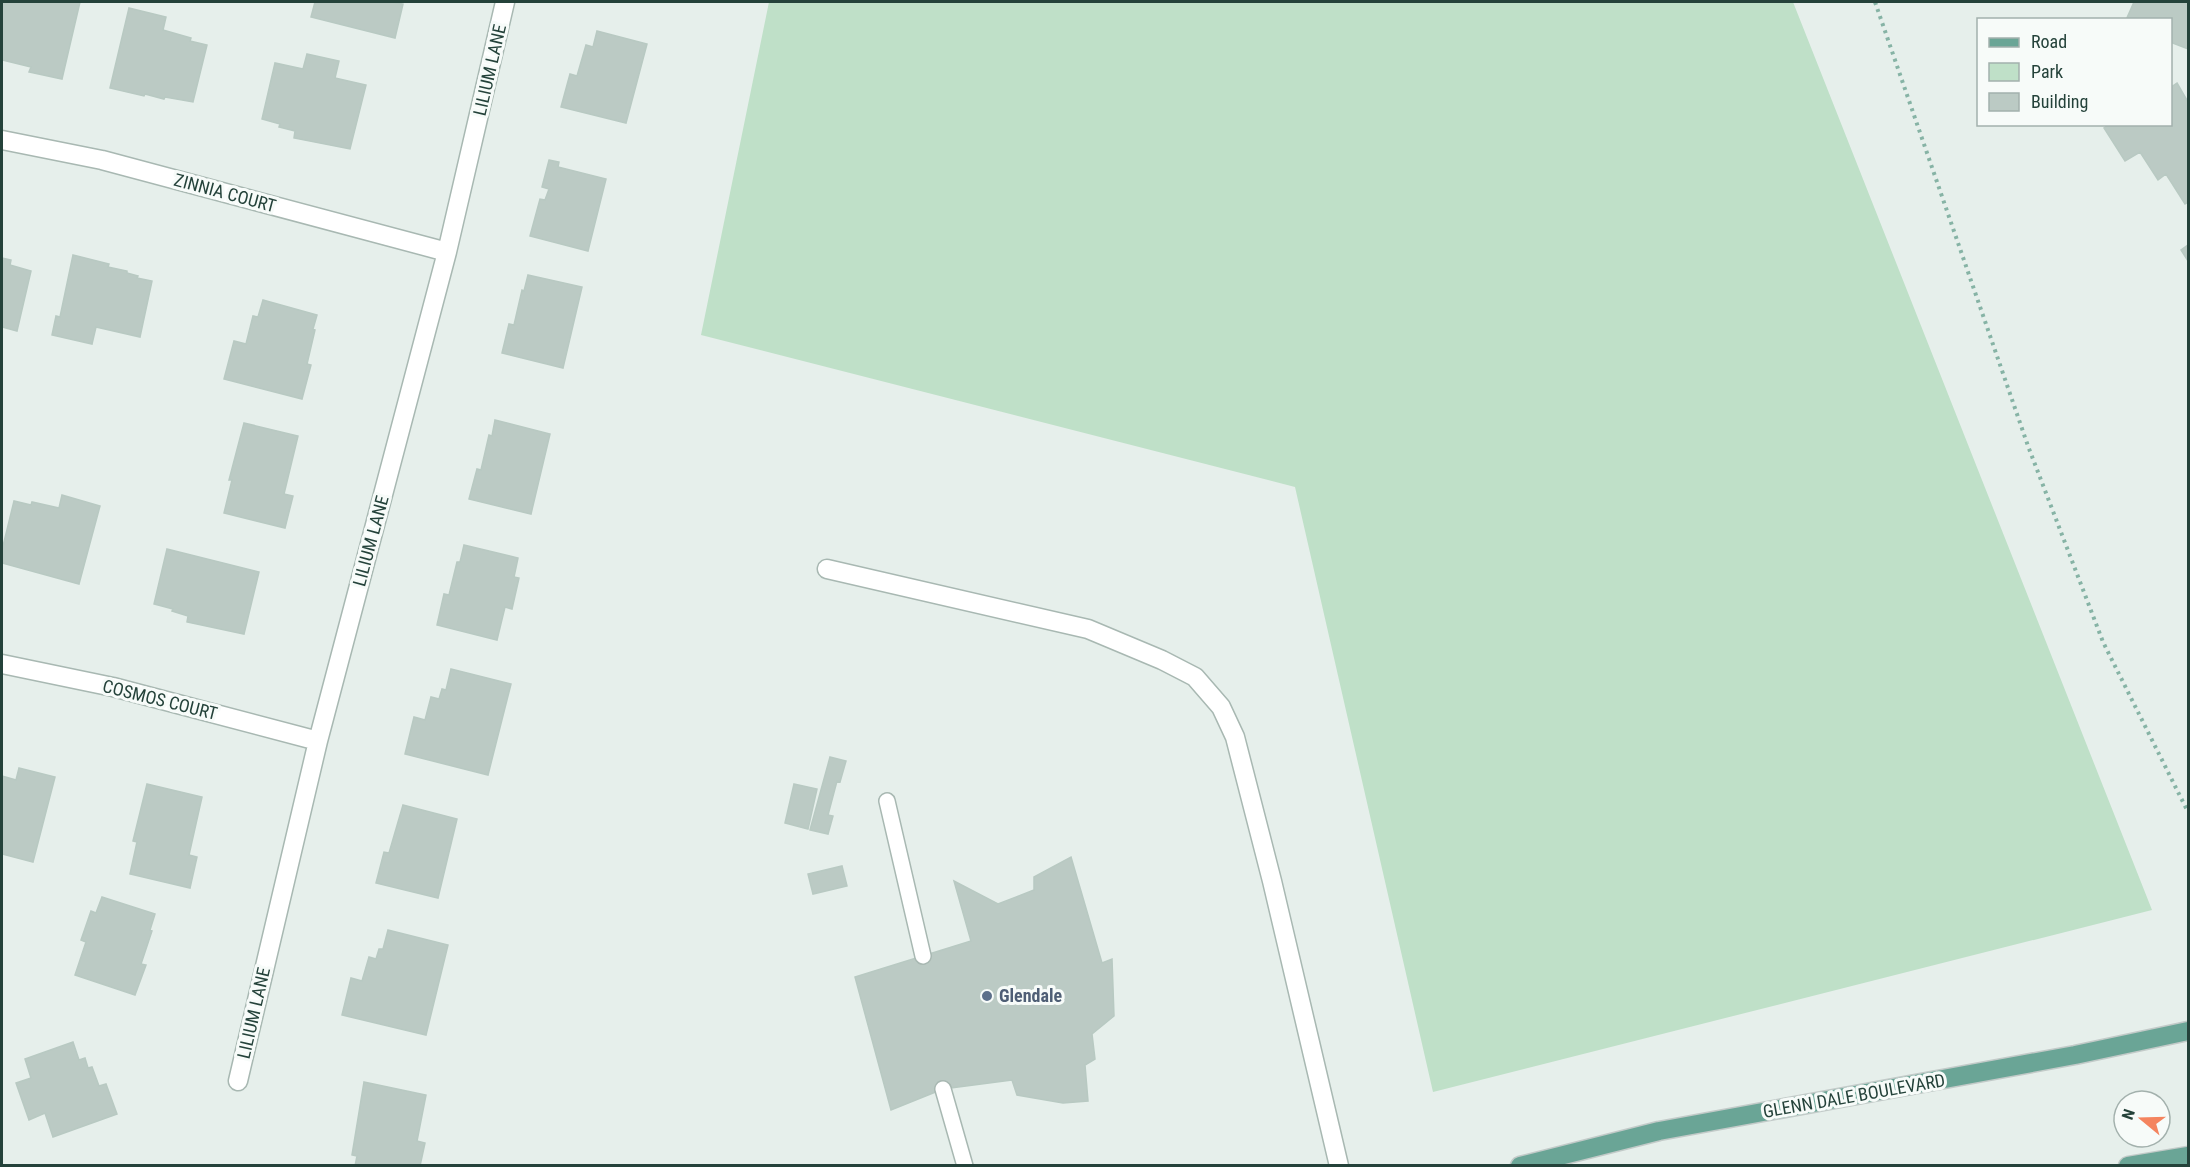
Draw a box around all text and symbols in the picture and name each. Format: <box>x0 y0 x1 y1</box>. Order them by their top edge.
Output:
legend <box>1977 18 2172 126</box>
street label: LILIUM LANE <box>469 22 510 118</box>
text: Road <box>2031 31 2067 52</box>
text: Park <box>2031 61 2063 82</box>
text: Building <box>2031 91 2088 112</box>
street label: ZINNIA COURT <box>172 169 278 216</box>
street label: LILIUM LANE <box>348 493 393 589</box>
street label: COSMOS COURT <box>101 675 220 724</box>
street label: LILIUM LANE <box>233 965 274 1061</box>
place label: Glendale <box>999 985 1062 1006</box>
marker: Glendale <box>980 989 994 1003</box>
street label: GLENN DALE BOULEVARD <box>1761 1069 1947 1122</box>
north arrow <box>2112 1089 2172 1149</box>
text: N <box>2118 1107 2139 1122</box>

